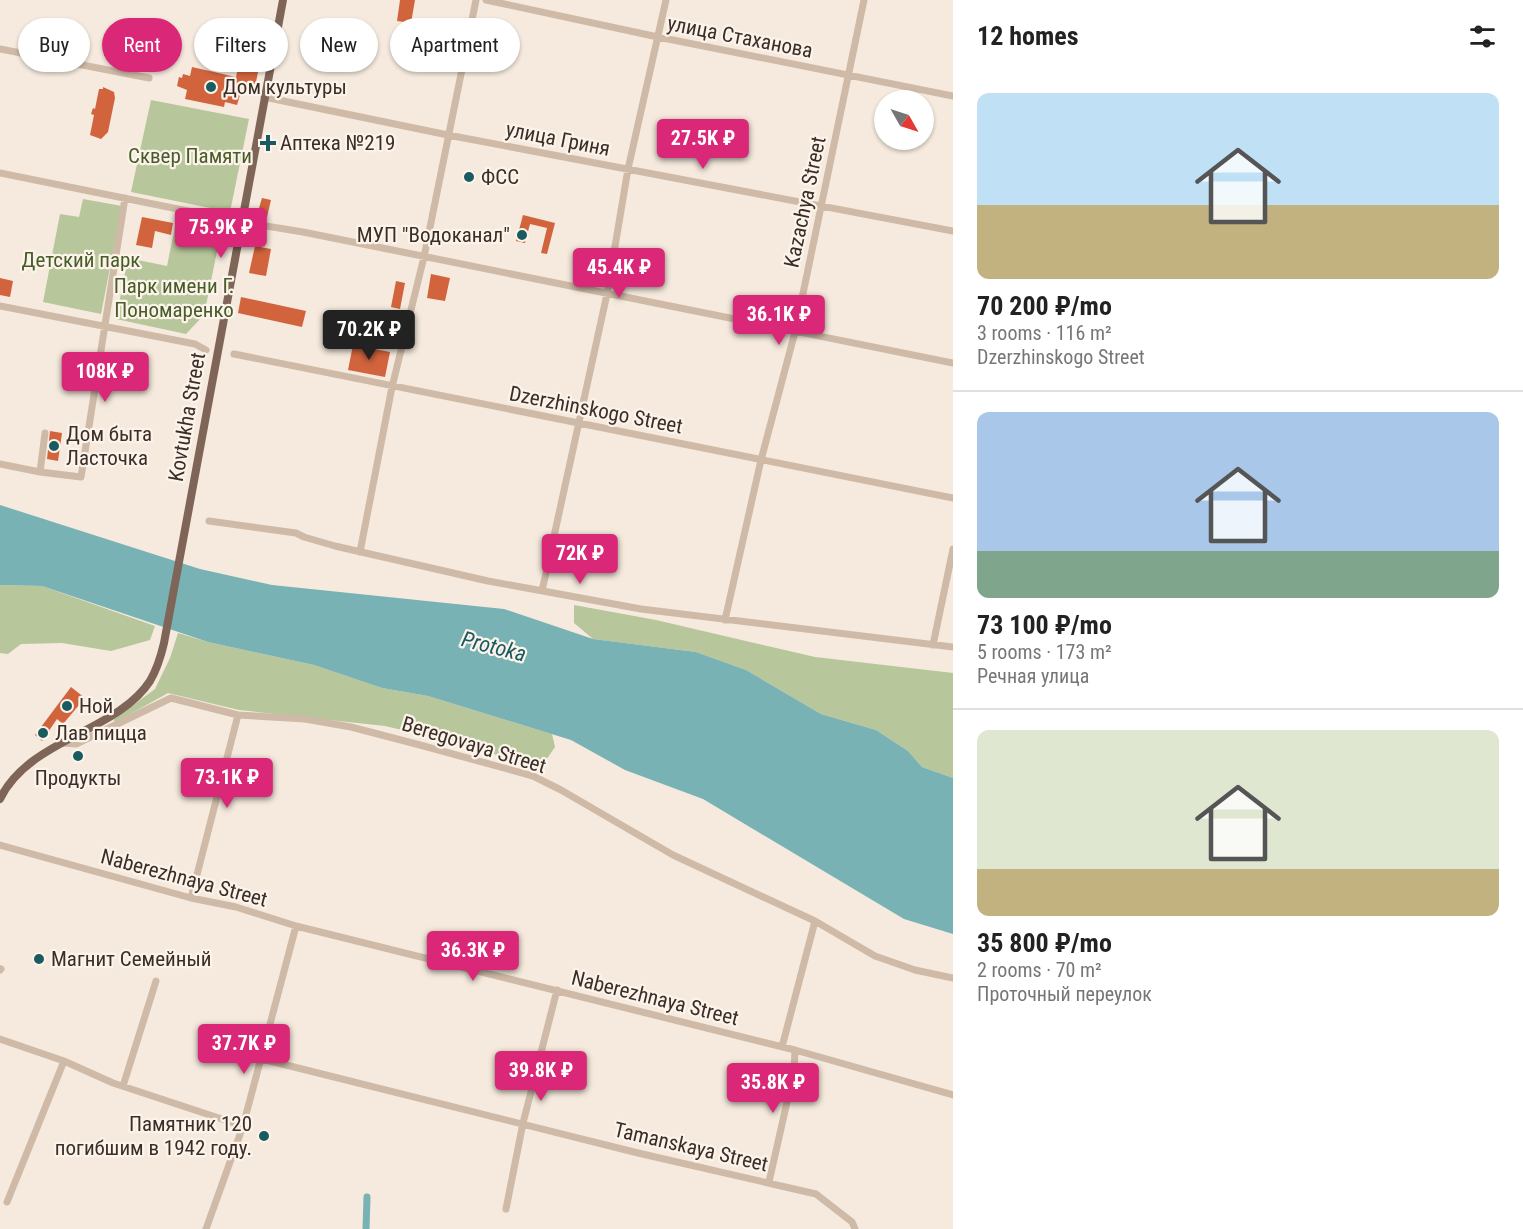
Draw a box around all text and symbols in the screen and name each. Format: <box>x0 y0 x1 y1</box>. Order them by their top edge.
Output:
street label: улица Стаханова <box>665 11 815 63</box>
chip: Buy <box>18 18 90 72</box>
chip: Rent <box>102 18 182 72</box>
chip: Filters <box>194 18 288 72</box>
chip: New <box>300 18 378 72</box>
chip: Apartment <box>390 18 520 72</box>
icon: filters <box>1466 20 1499 53</box>
text: 12 homes <box>977 21 1079 51</box>
place label: Дом культуры <box>223 75 347 99</box>
marker: Дом культуры <box>204 80 218 94</box>
north arrow <box>874 90 934 150</box>
map controls <box>874 90 934 150</box>
street label: улица Гриня <box>504 117 612 161</box>
pin: 27.5K ₽ <box>648 119 758 170</box>
text: 27.5K ₽ <box>671 126 735 150</box>
place label: Аптека №219 <box>280 131 395 155</box>
icon: home <box>1184 132 1292 240</box>
street label: Kazachya Street <box>779 134 831 270</box>
marker: Аптека №219 <box>261 136 275 150</box>
park label: Сквер Памяти <box>128 144 252 168</box>
place label: ФСС <box>481 165 519 189</box>
marker: ФСС <box>462 170 476 184</box>
pin: 75.9K ₽ <box>166 208 276 259</box>
text: 75.9K ₽ <box>189 215 253 239</box>
place label: МУП "Водоканал" <box>357 223 510 247</box>
marker: МУП "Водоканал" <box>515 228 529 242</box>
park label: Детский парк <box>22 248 140 272</box>
pin: 45.4K ₽ <box>564 248 674 299</box>
text: 45.4K ₽ <box>587 255 651 279</box>
park label: Парк имени Г. Пономаренко <box>114 274 234 322</box>
text: 70 200 ₽/mo <box>977 291 1112 321</box>
pin: 36.1K ₽ <box>724 295 834 346</box>
text: 36.1K ₽ <box>747 302 811 326</box>
pin: 70.2K ₽ <box>314 310 424 361</box>
text: 70.2K ₽ <box>337 317 401 341</box>
text: 3 rooms · 116 m² <box>977 321 1112 345</box>
text: Dzerzhinskogo Street <box>977 345 1145 369</box>
street label: Kovtukha Street <box>164 351 210 483</box>
pin: 108K ₽ <box>56 352 154 403</box>
text: 108K ₽ <box>76 359 134 383</box>
street label: Dzerzhinskogo Street <box>507 381 685 439</box>
place label: Дом быта Ласточка <box>66 422 152 470</box>
marker: Дом быта Ласточка <box>47 439 61 453</box>
icon: home <box>1184 451 1292 559</box>
pin: 72K ₽ <box>538 534 622 585</box>
text: 72K ₽ <box>556 541 604 565</box>
text: 73 100 ₽/mo <box>977 610 1112 640</box>
water label: Protoka <box>459 626 529 667</box>
text: 5 rooms · 173 m² <box>977 640 1112 664</box>
text: Речная улица <box>977 664 1089 688</box>
place label: Ной <box>79 694 113 718</box>
marker: Ной <box>60 699 74 713</box>
street label: Beregovaya Street <box>399 712 549 778</box>
place label: Лав пицца <box>55 721 147 745</box>
marker: Лав пицца <box>36 726 50 740</box>
marker: Продукты <box>71 749 85 763</box>
pin: 73.1K ₽ <box>172 758 282 809</box>
text: 73.1K ₽ <box>195 765 259 789</box>
place label: Продукты <box>35 766 121 790</box>
icon: home <box>1184 769 1292 877</box>
street label: Naberezhnaya Street <box>98 844 270 912</box>
text: 35 800 ₽/mo <box>977 928 1112 958</box>
pin: 36.3K ₽ <box>418 931 528 982</box>
text: 36.3K ₽ <box>441 938 505 962</box>
place label: Магнит Семейный <box>51 947 211 971</box>
marker: Магнит Семейный <box>32 952 46 966</box>
text: 2 rooms · 70 m² <box>977 958 1102 982</box>
street label: Naberezhnaya Street <box>569 966 741 1030</box>
text: Проточный переулок <box>977 982 1152 1006</box>
pin: 37.7K ₽ <box>189 1024 299 1075</box>
text: 37.7K ₽ <box>212 1031 276 1055</box>
pin: 39.8K ₽ <box>486 1051 596 1102</box>
text: 39.8K ₽ <box>509 1058 573 1082</box>
pin: 35.8K ₽ <box>718 1063 828 1114</box>
text: 35.8K ₽ <box>741 1070 805 1094</box>
place label: Памятник 120 погибшим в 1942 году. <box>55 1112 252 1160</box>
street label: Tamanskaya Street <box>612 1118 770 1176</box>
marker: Памятник 120 погибшим в 1942 году. <box>257 1129 271 1143</box>

